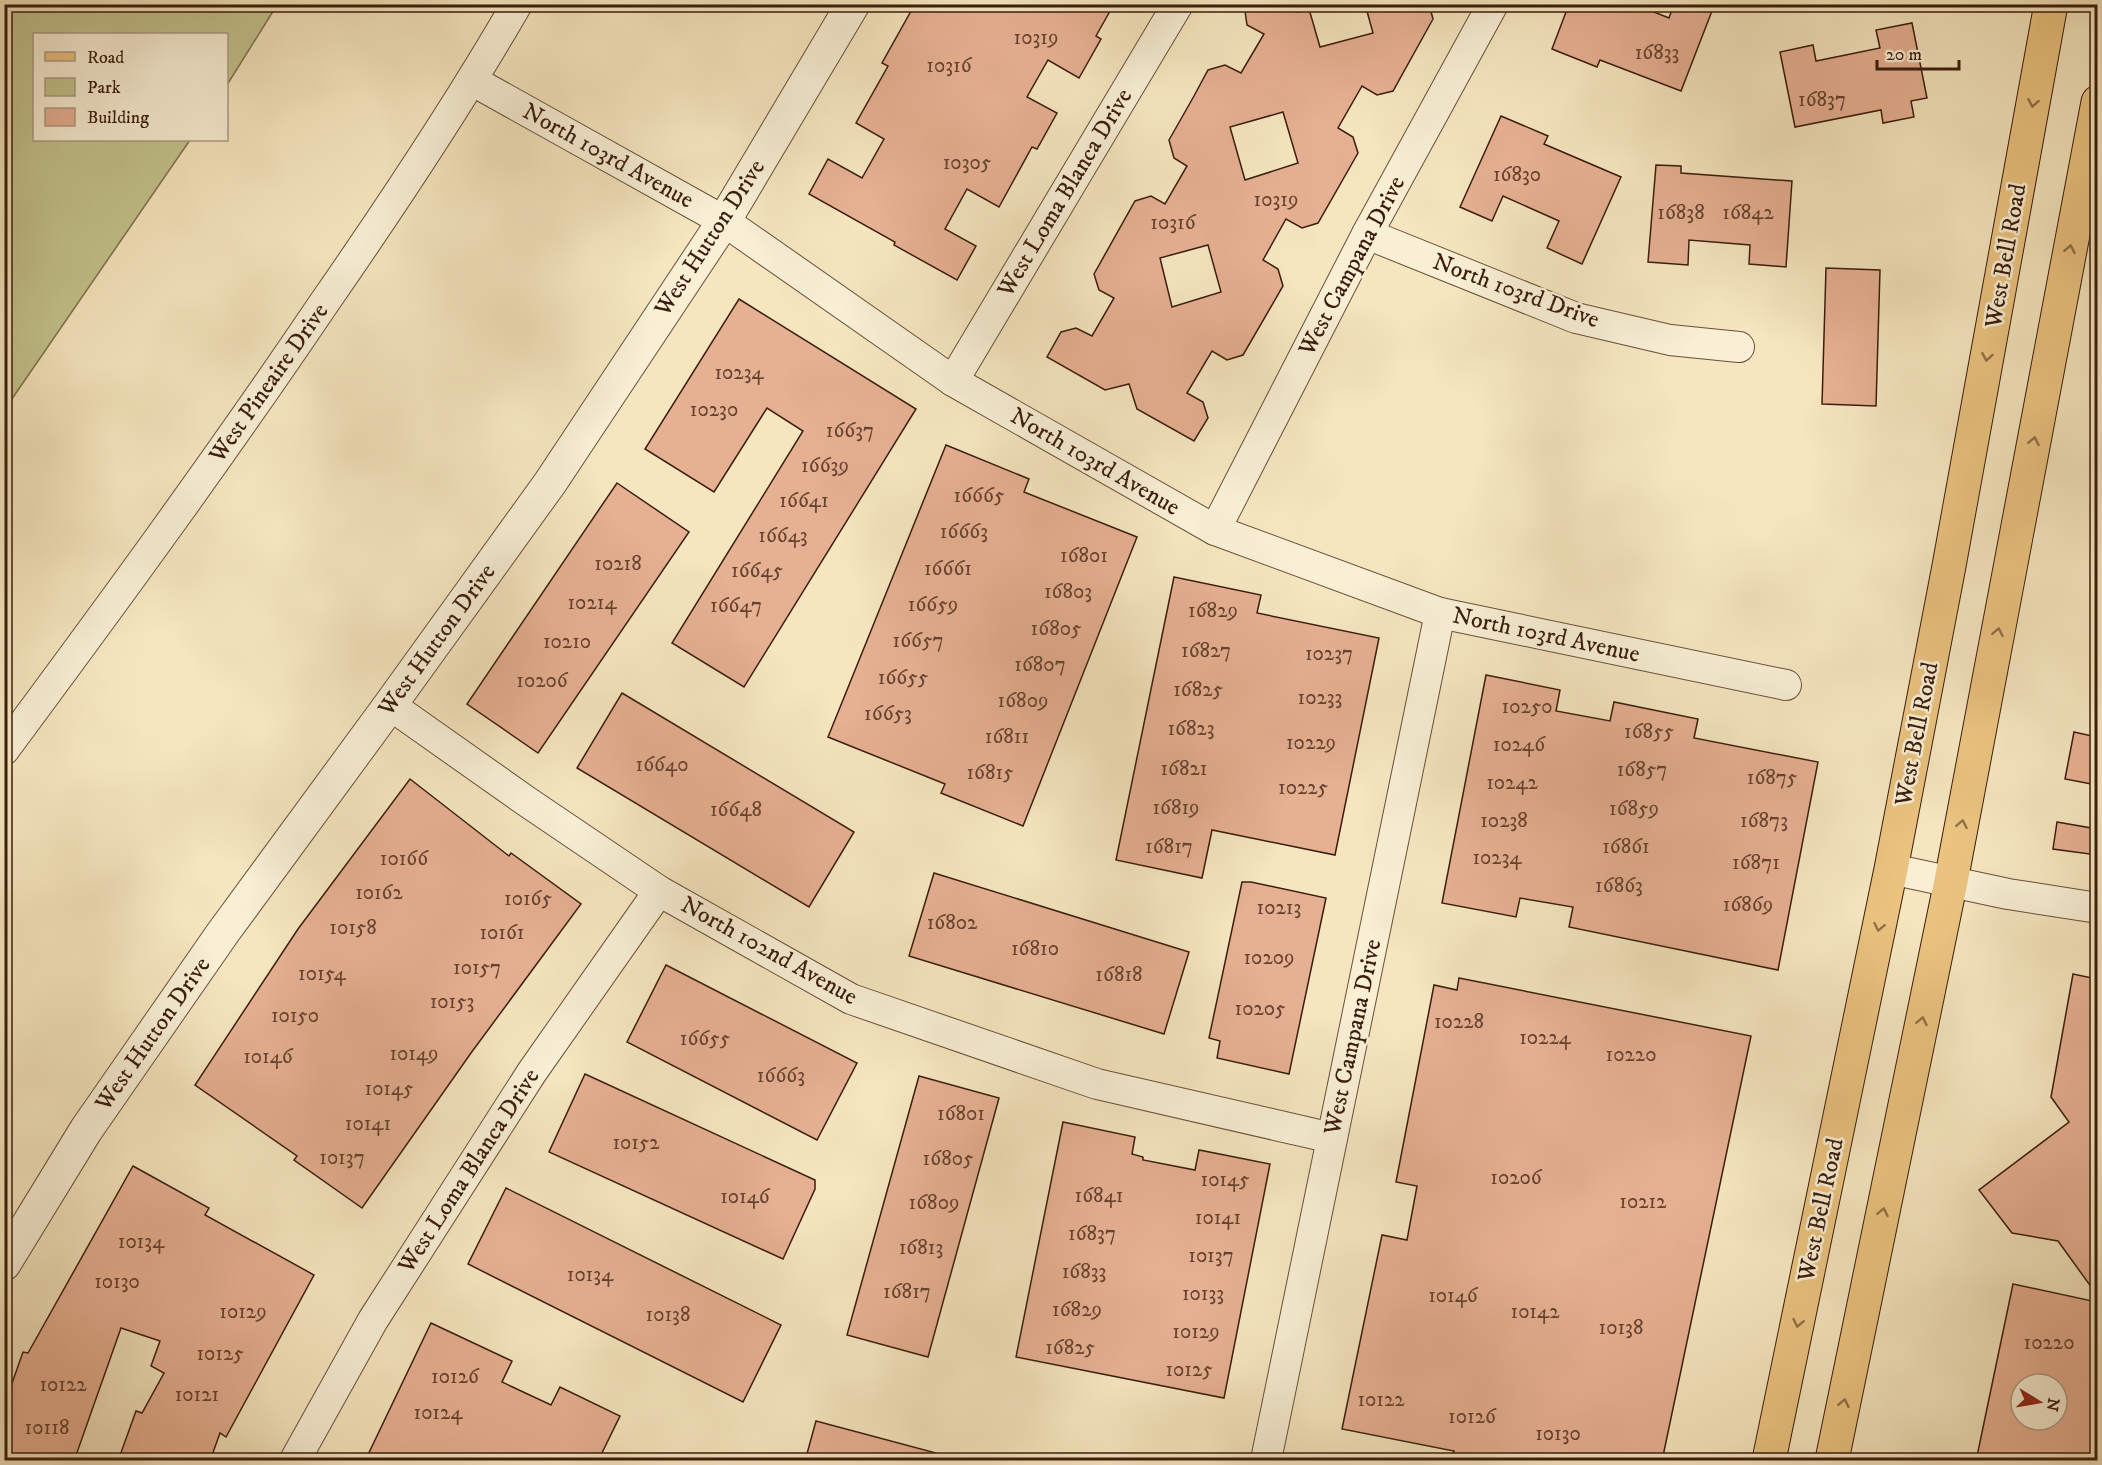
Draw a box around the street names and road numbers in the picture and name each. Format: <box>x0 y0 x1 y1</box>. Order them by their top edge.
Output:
street label: West Loma Blanca Drive <box>990 83 1139 304</box>
street label: North 103rd Avenue <box>517 97 699 215</box>
street label: West Hutton Drive <box>648 154 772 323</box>
street label: West Campana Drive <box>1291 171 1412 362</box>
street label: West Bell Road <box>1978 181 2033 331</box>
street label: North 103rd Drive <box>1429 247 1603 335</box>
street label: West Pineaire Drive <box>202 297 335 469</box>
street label: North 103rd Avenue <box>1005 401 1185 523</box>
street label: West Hutton Drive <box>371 558 502 723</box>
street label: North 103rd Avenue <box>1450 600 1643 670</box>
street label: West Bell Road <box>1888 659 1946 810</box>
street label: North 102nd Avenue <box>675 890 863 1012</box>
street label: West Campana Drive <box>1317 936 1388 1139</box>
street label: West Hutton Drive <box>88 951 217 1118</box>
street label: West Loma Blanca Drive <box>391 1063 546 1280</box>
street label: West Bell Road <box>1791 1135 1851 1286</box>

